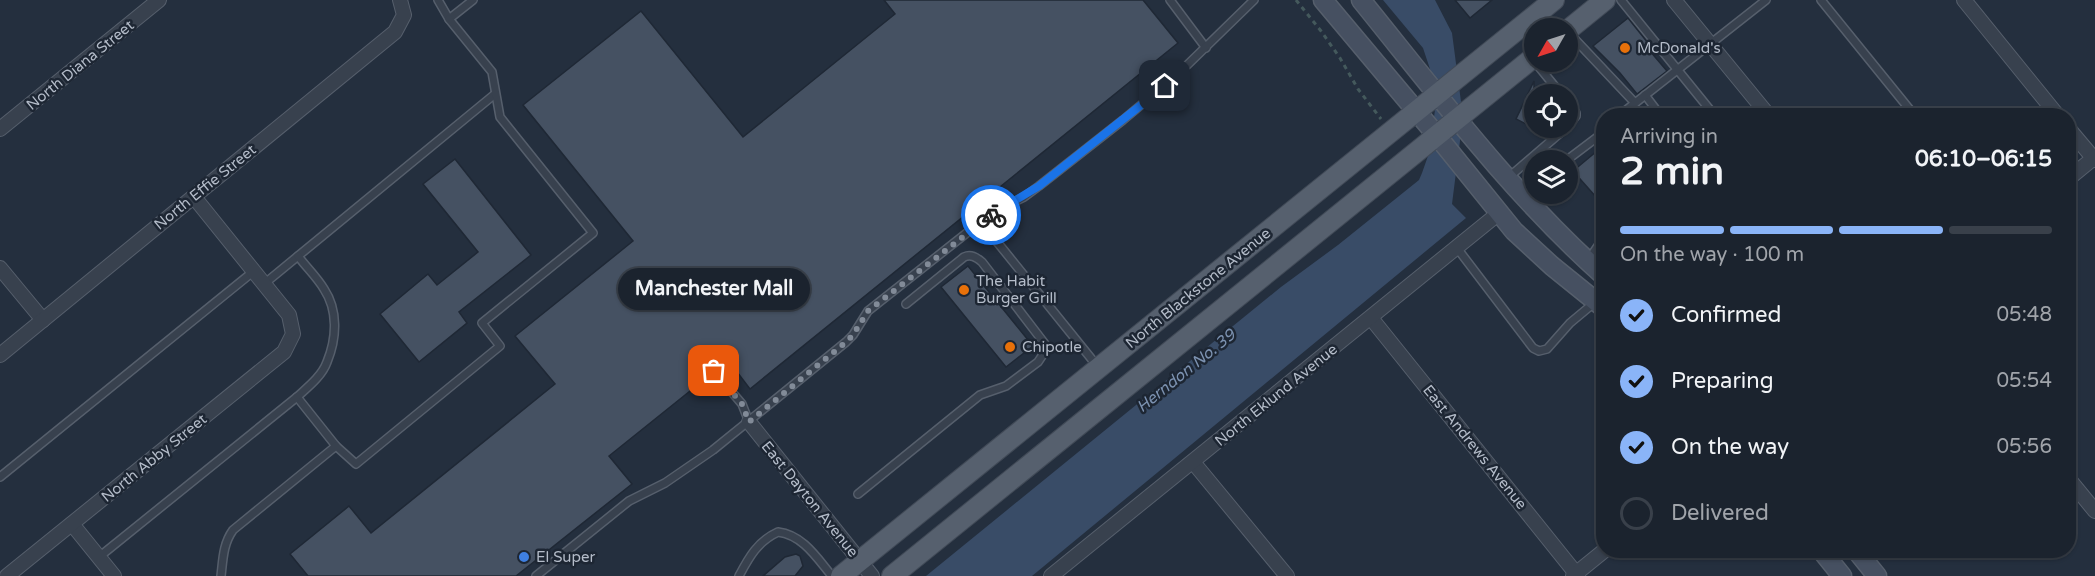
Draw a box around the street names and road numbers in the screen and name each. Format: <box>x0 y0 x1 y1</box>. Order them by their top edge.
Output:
street label: North Diana Street <box>23 16 138 114</box>
street label: North Effie Street <box>151 140 260 234</box>
street label: North Blackstone Avenue <box>1122 224 1274 352</box>
street label: North Eklund Avenue <box>1211 340 1341 450</box>
street label: East Andrews Avenue <box>1419 381 1531 513</box>
street label: North Abby Street <box>98 410 210 506</box>
street label: East Dayton Avenue <box>758 437 862 561</box>

